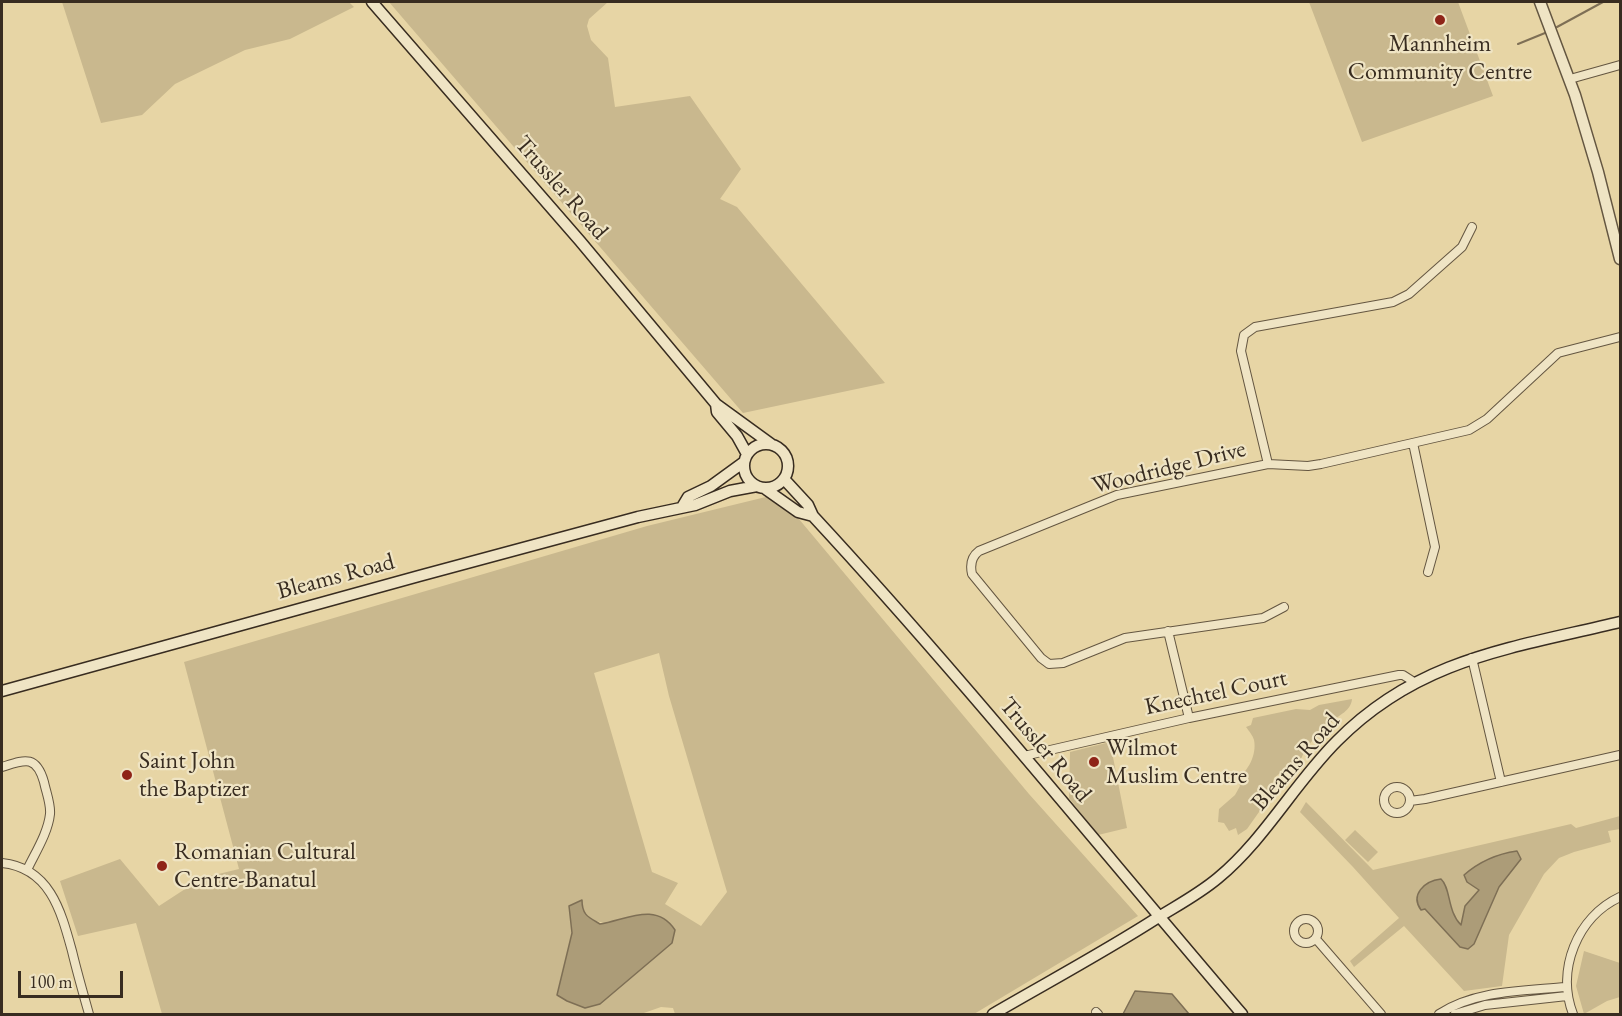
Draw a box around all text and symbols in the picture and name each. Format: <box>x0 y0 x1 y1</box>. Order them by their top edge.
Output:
marker: Mannheim Community Centre <box>1433 13 1447 27</box>
place label: Mannheim Community Centre <box>1348 30 1532 86</box>
street label: Trussler Road <box>508 130 614 246</box>
street label: Woodridge Drive <box>1089 435 1249 501</box>
street label: Bleams Road <box>274 548 398 606</box>
street label: Knechtel Court <box>1142 664 1290 722</box>
street label: Trussler Road <box>993 692 1097 808</box>
street label: Bleams Road <box>1246 707 1346 817</box>
place label: Wilmot Muslim Centre <box>1106 734 1247 790</box>
place label: Saint John the Baptizer <box>139 747 249 803</box>
marker: Wilmot Muslim Centre <box>1087 755 1101 769</box>
marker: Saint John the Baptizer <box>120 768 134 782</box>
place label: Romanian Cultural Centre-Banatul <box>174 838 356 894</box>
marker: Romanian Cultural Centre-Banatul <box>155 859 169 873</box>
scale bar <box>21 959 126 997</box>
text: 100 m <box>29 970 73 993</box>

